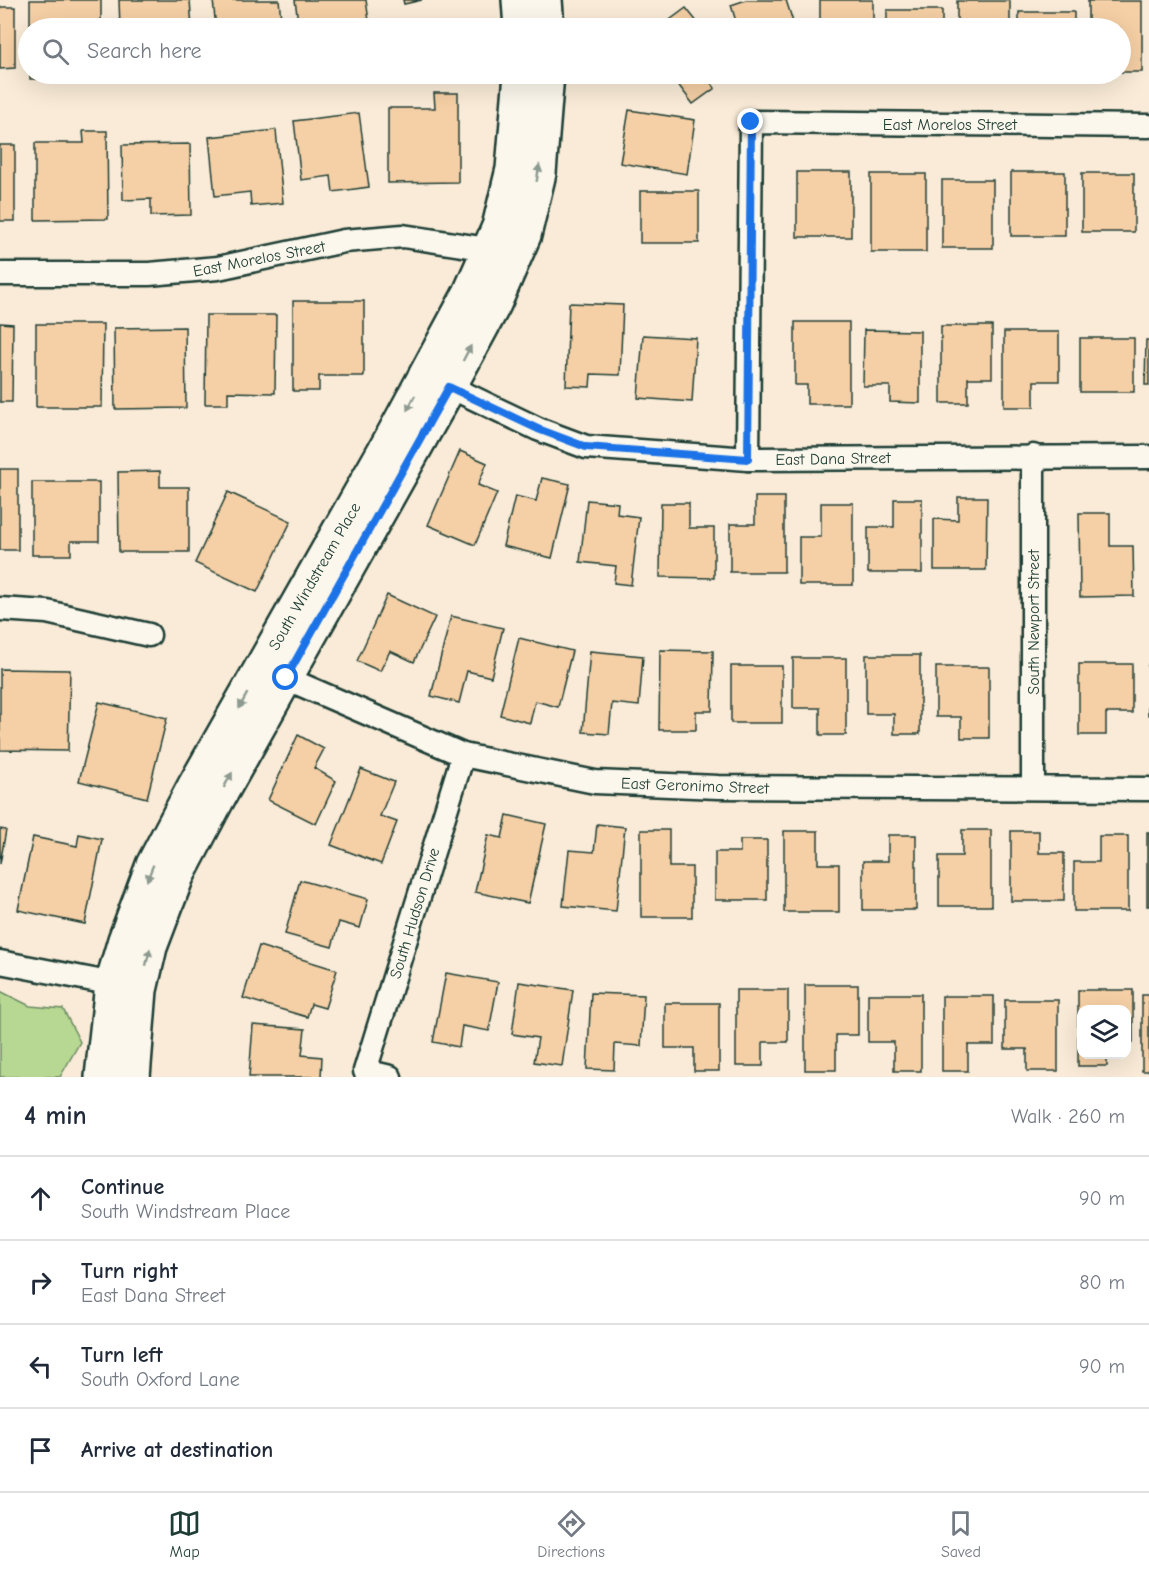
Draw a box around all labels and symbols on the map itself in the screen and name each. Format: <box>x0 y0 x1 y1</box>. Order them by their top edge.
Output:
route end <box>737 108 763 134</box>
street label: East Morelos Street <box>883 116 1018 134</box>
one-way arrow <box>533 163 542 182</box>
street label: East Morelos Street <box>192 237 327 281</box>
one-way arrow <box>462 344 472 361</box>
one-way arrow <box>406 394 416 412</box>
street label: East Dana Street <box>775 449 891 469</box>
street label: South Windstream Place <box>265 500 365 653</box>
street label: South Newport Street <box>1025 549 1043 695</box>
route start <box>272 664 298 690</box>
one-way arrow <box>237 693 248 709</box>
one-way arrow <box>223 771 233 788</box>
street label: East Geronimo Street <box>621 774 770 798</box>
street label: South Hudson Drive <box>386 846 443 981</box>
one-way arrow <box>145 864 155 882</box>
one-way arrow <box>144 947 153 966</box>

